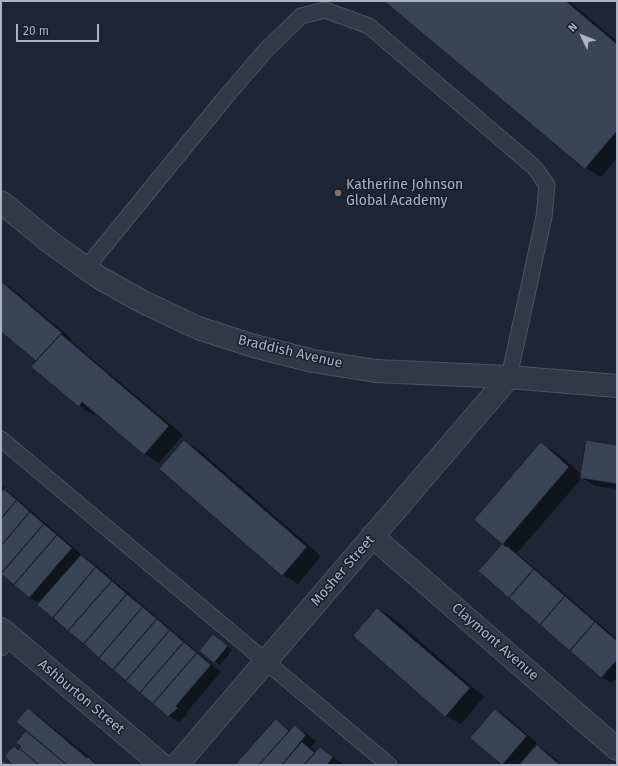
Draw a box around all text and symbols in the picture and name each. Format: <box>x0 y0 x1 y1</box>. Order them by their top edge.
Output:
scale bar <box>18 16 101 42</box>
north arrow <box>562 16 602 56</box>
text: N <box>566 20 580 35</box>
text: 20 m <box>23 24 49 38</box>
place label: Katherine Johnson Global Academy <box>346 177 463 210</box>
marker: Katherine Johnson Global Academy <box>333 188 343 198</box>
street label: Braddish Avenue <box>236 332 344 372</box>
street label: Mosher Street <box>308 532 378 610</box>
street label: Claymont Avenue <box>448 600 542 684</box>
street label: Ashburton Street <box>34 656 128 738</box>

